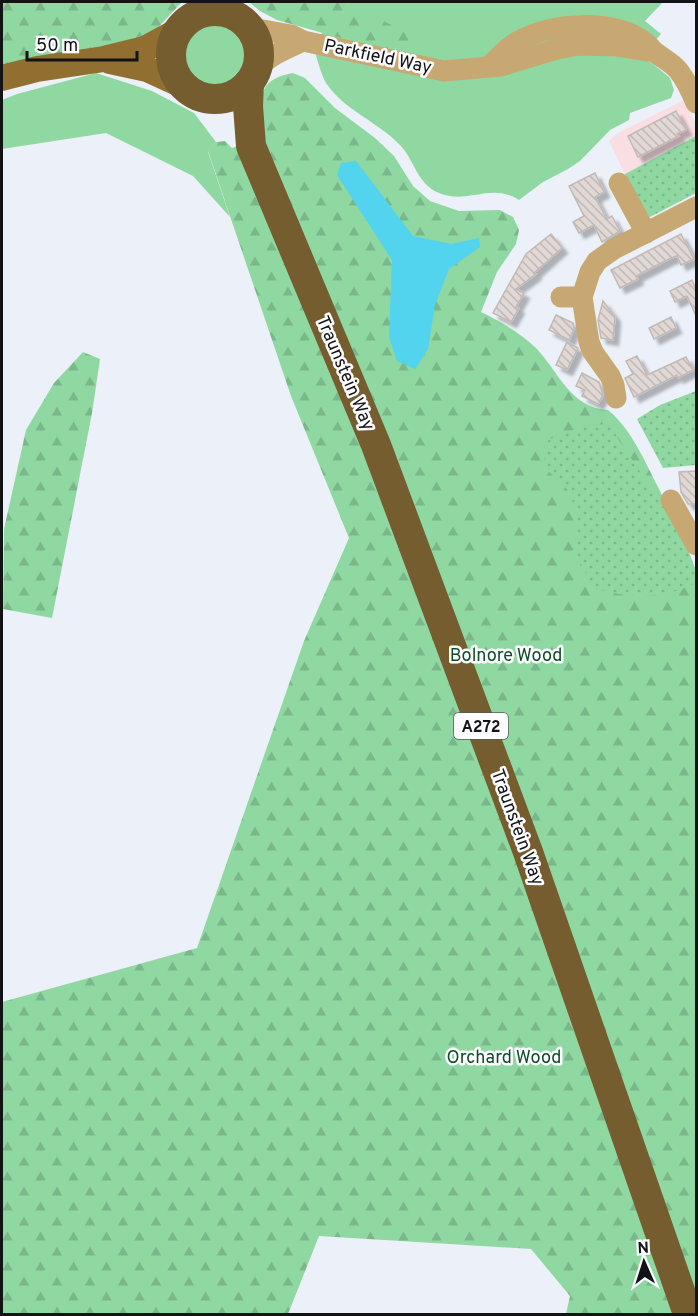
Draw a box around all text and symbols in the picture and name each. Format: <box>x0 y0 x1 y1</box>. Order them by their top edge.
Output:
scale bar <box>27 24 136 62</box>
text: 50 m <box>36 35 78 58</box>
street label: Parkfield Way <box>322 35 434 80</box>
street label: Traunstein Way <box>310 313 379 434</box>
park label: Bolnore Wood <box>450 645 562 668</box>
road number: A272 <box>454 713 508 739</box>
street label: Traunstein Way <box>485 766 548 889</box>
park label: Orchard Wood <box>447 1047 561 1070</box>
north arrow <box>614 1232 674 1292</box>
text: N <box>637 1239 650 1259</box>

